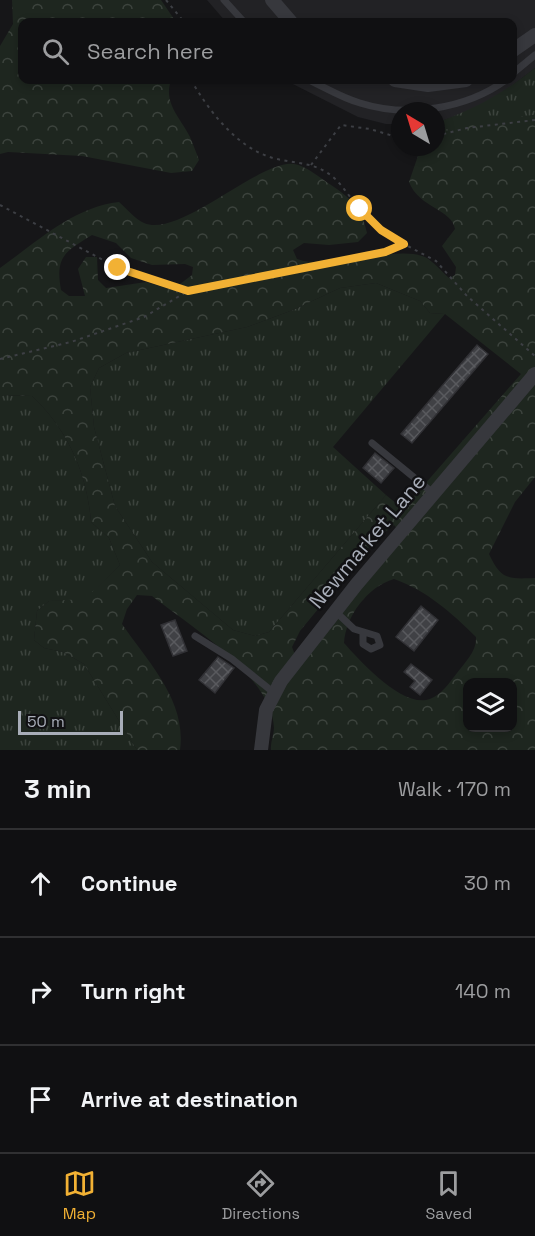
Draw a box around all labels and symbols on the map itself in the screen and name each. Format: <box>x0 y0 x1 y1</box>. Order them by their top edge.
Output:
north arrow <box>391 102 445 156</box>
route start <box>346 195 372 221</box>
route end <box>104 254 130 280</box>
street label: Newmarket Lane <box>303 468 431 614</box>
scale bar <box>18 708 123 736</box>

